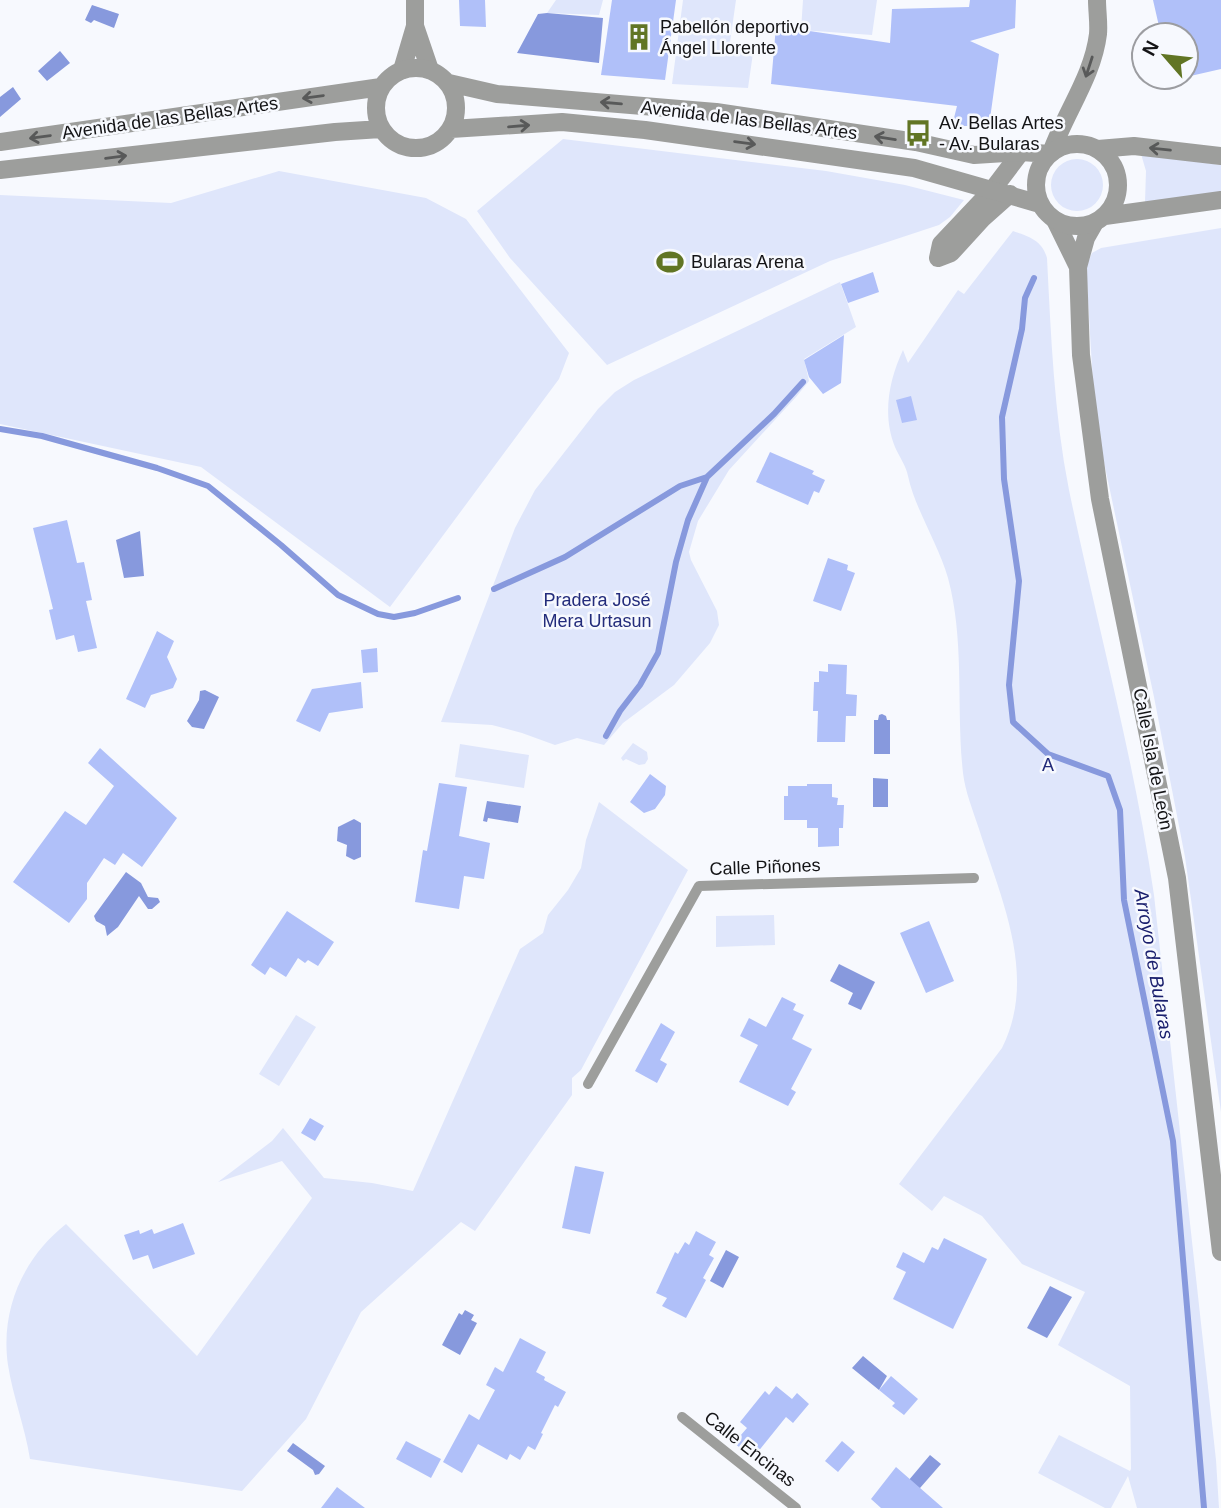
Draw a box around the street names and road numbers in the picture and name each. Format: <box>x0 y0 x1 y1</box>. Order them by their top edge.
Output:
street label: Avenida de las Bellas Artes <box>61 93 279 143</box>
street label: Avenida de las Bellas Artes <box>640 97 858 143</box>
street label: Calle Isla de León <box>1129 686 1177 832</box>
street label: Calle Piñones <box>709 855 821 879</box>
street label: Calle Encinas <box>700 1407 800 1491</box>

